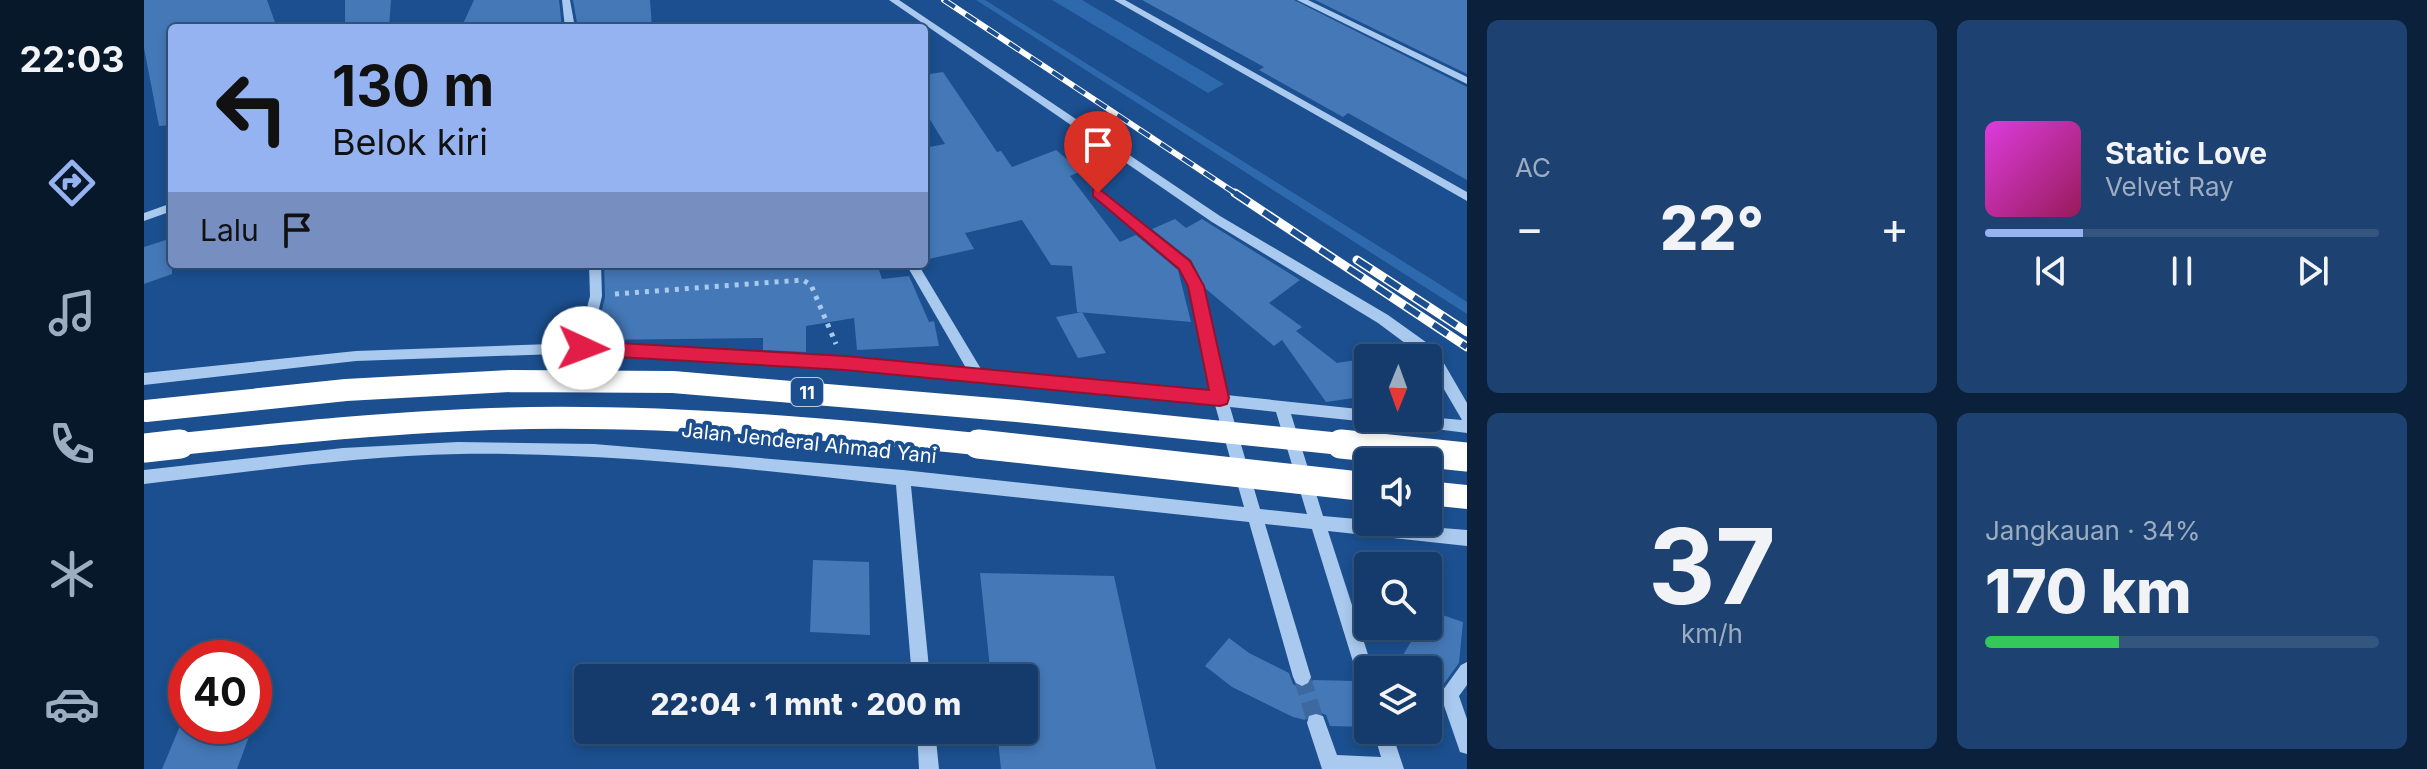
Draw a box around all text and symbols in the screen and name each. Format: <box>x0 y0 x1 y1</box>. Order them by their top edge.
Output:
text: 22:03 <box>20 37 124 81</box>
text: 130 m <box>332 52 494 120</box>
icon: left <box>200 56 304 160</box>
pin <box>1064 111 1132 193</box>
text: Belok kiri <box>332 120 488 164</box>
icon: arrive <box>1076 123 1120 167</box>
text: Static Love <box>2105 135 2267 171</box>
text: AC <box>1515 152 1551 183</box>
icon: directions <box>44 155 100 211</box>
text: Velvet Ray <box>2105 171 2234 202</box>
text: 22° <box>1660 192 1764 264</box>
text: − <box>1515 201 1544 255</box>
text: + <box>1880 201 1909 255</box>
icon: arrive <box>275 208 319 252</box>
text: Lalu <box>200 212 259 248</box>
icon: previous <box>2029 249 2073 293</box>
icon: pause <box>2160 249 2204 293</box>
icon: next <box>2291 249 2335 293</box>
icon: music <box>44 285 100 341</box>
position arrow <box>541 306 625 390</box>
north arrow <box>1354 344 1442 432</box>
map controls <box>1354 344 1442 744</box>
road number: 11 <box>791 378 823 406</box>
icon: phone <box>44 416 100 472</box>
street label: Jalan Jenderal Ahmad Yani <box>680 418 938 468</box>
button: sound <box>1354 448 1442 536</box>
text: 37 <box>1648 503 1776 629</box>
text: Jangkauan · 34% <box>1985 515 2200 546</box>
icon: climate <box>44 546 100 602</box>
button: search <box>1354 552 1442 640</box>
text: 170 km <box>1985 555 2192 627</box>
text: km/h <box>1681 618 1743 649</box>
speed limit sign: 40 <box>168 640 272 744</box>
button: layers <box>1354 656 1442 744</box>
icon: car <box>44 676 100 732</box>
text: 22:04 · 1 mnt · 200 m <box>651 686 961 722</box>

